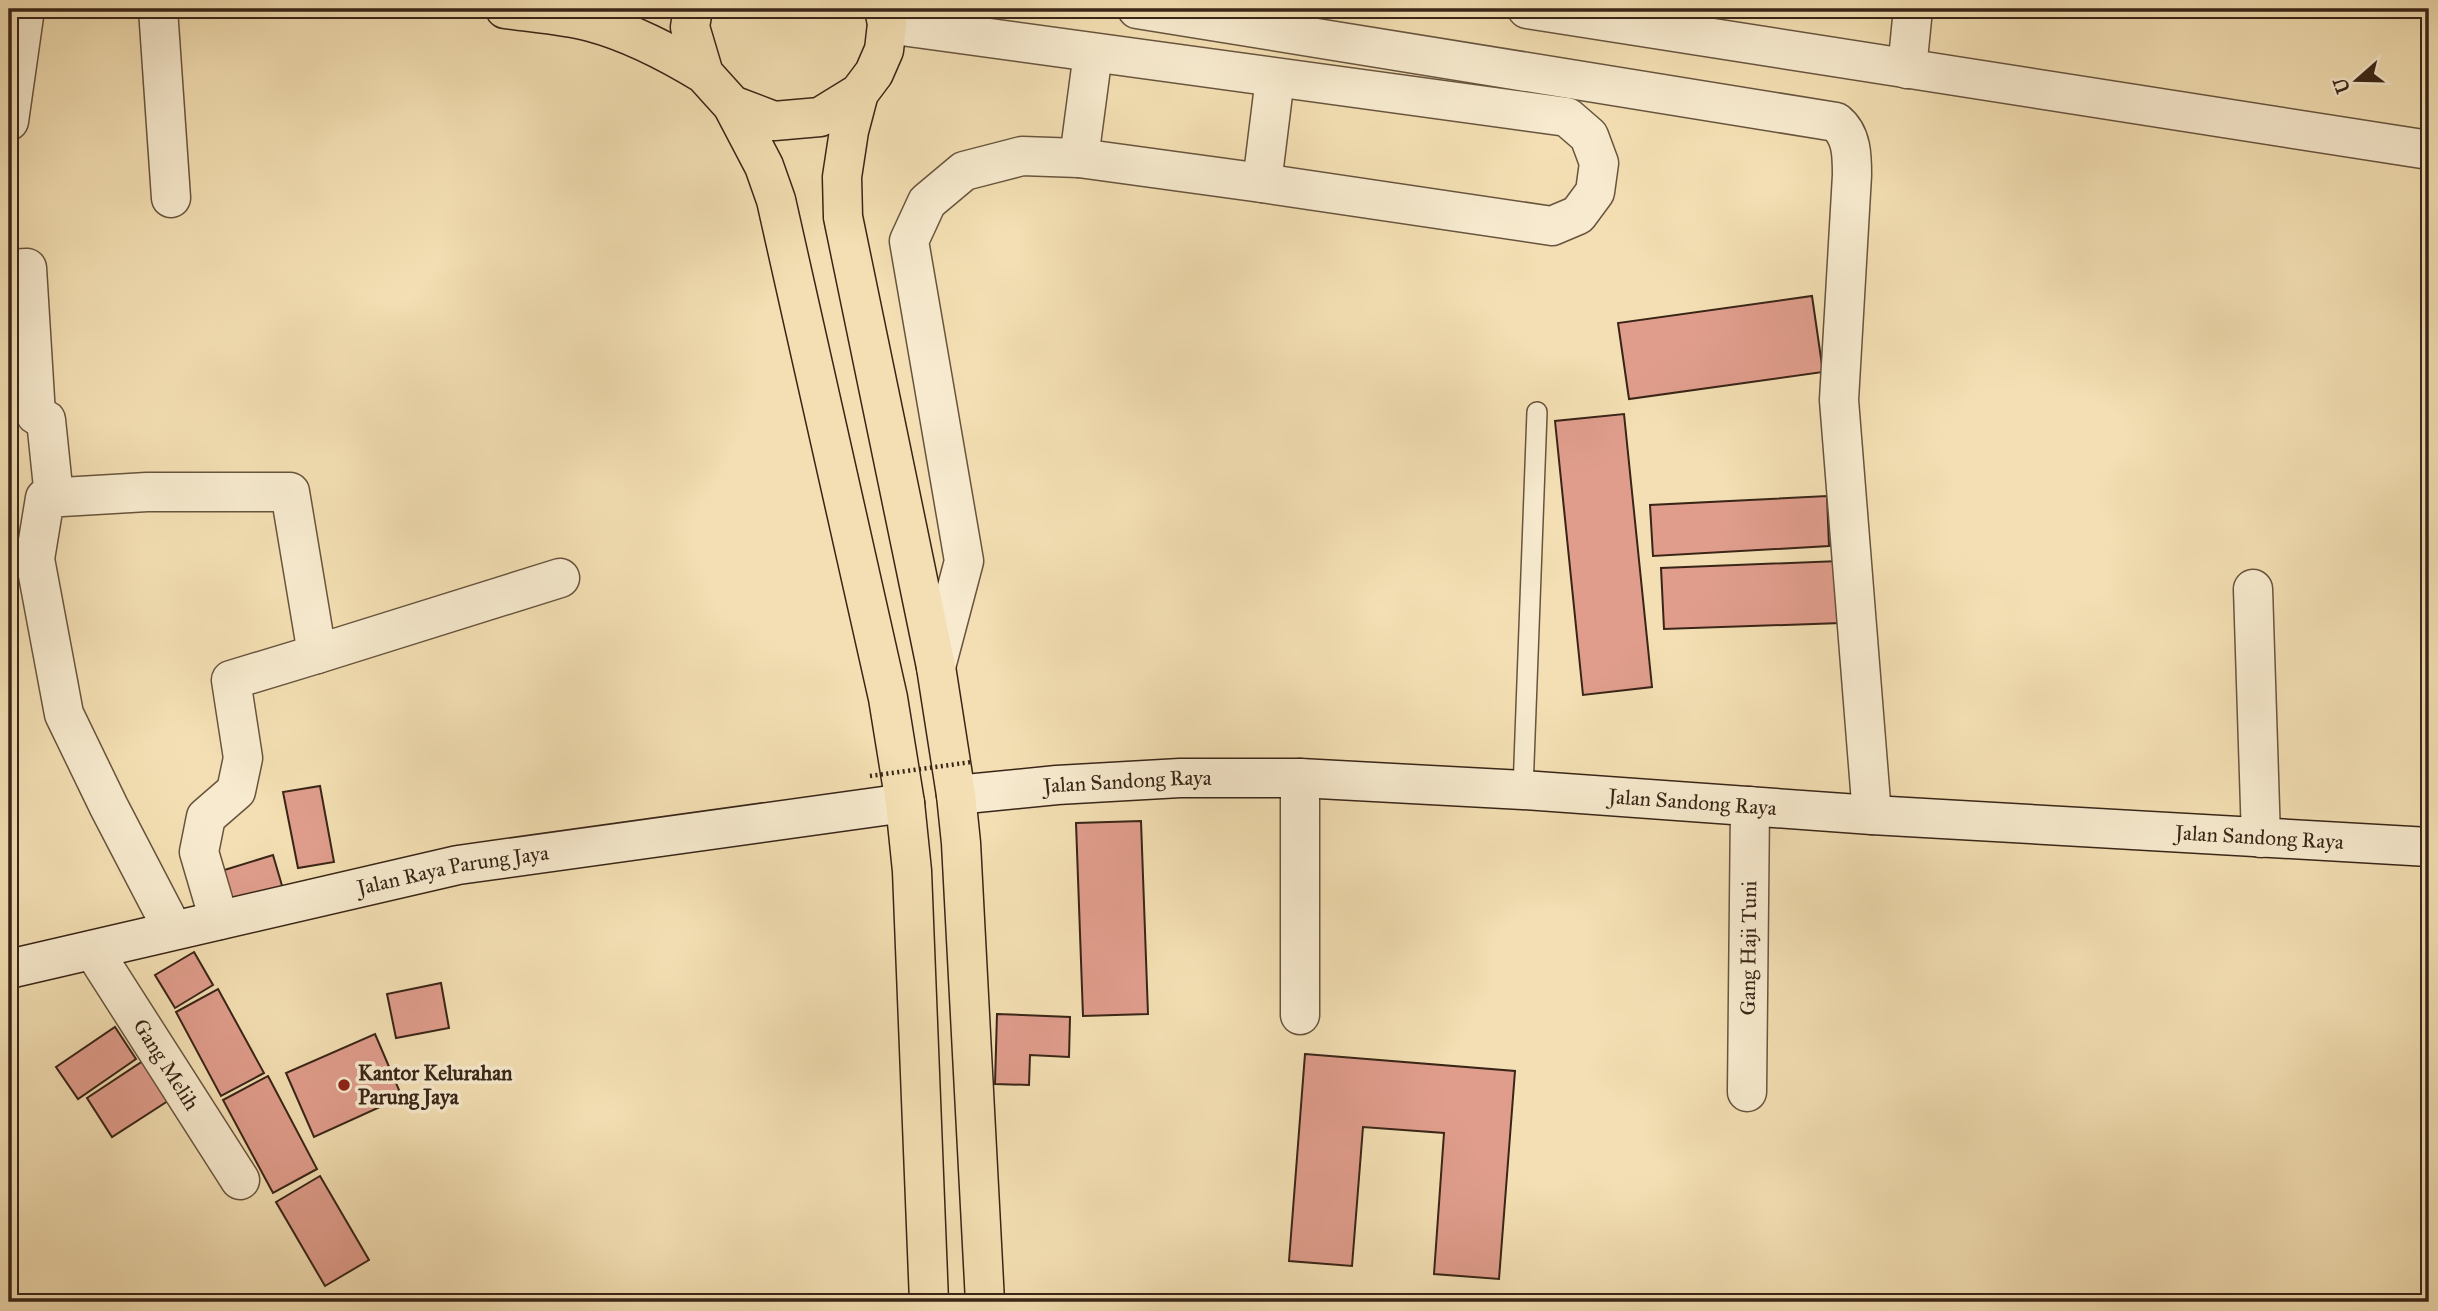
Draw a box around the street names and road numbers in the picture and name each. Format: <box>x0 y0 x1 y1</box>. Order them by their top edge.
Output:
street label: Jalan Sandong Raya <box>1040 765 1212 799</box>
street label: Jalan Sandong Raya <box>1605 783 1778 821</box>
street label: Jalan Sandong Raya <box>2172 819 2345 855</box>
street label: Jalan Raya Parung Jaya <box>353 840 550 901</box>
street label: Gang Haji Tuni <box>1735 880 1762 1016</box>
street label: Gang Melih <box>127 1014 205 1115</box>

